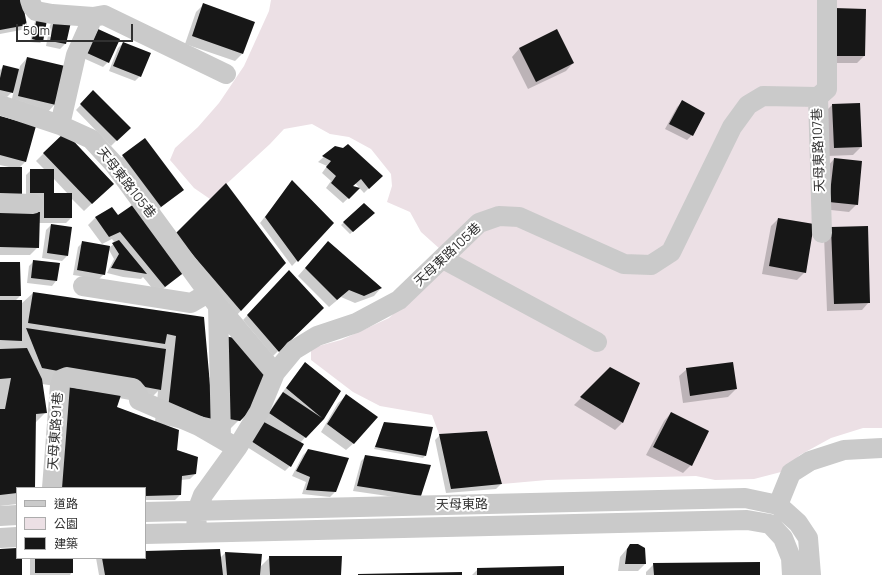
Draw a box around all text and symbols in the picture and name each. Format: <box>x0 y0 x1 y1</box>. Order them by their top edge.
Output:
scale bar <box>18 16 135 42</box>
text: 50 m <box>23 22 50 39</box>
street label: 天母東路107巷 <box>810 107 828 193</box>
street label: 天母東路105巷 <box>94 145 158 221</box>
street label: 天母東路105巷 <box>411 220 485 290</box>
street label: 天母東路91巷 <box>45 391 67 471</box>
legend <box>16 487 146 559</box>
text: 道路 <box>54 495 78 512</box>
street label: 天母東路 <box>436 497 488 513</box>
text: 公園 <box>54 515 78 532</box>
text: 建築 <box>54 535 78 552</box>

